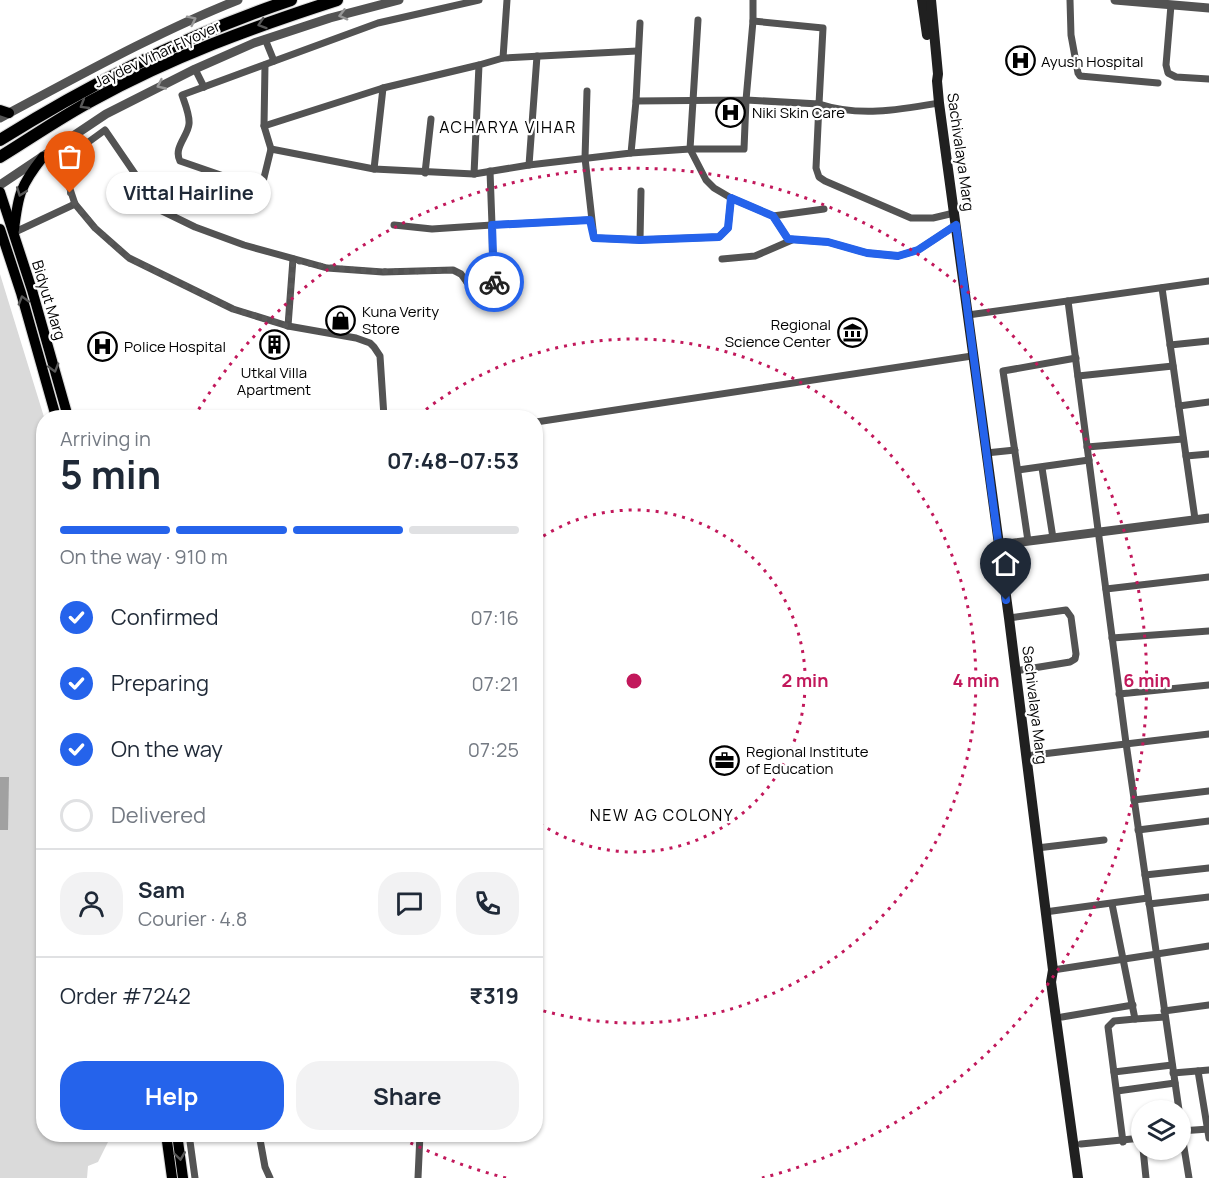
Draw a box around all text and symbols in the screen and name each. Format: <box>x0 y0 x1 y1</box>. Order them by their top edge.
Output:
one-way arrow <box>338 8 349 20</box>
street label: Jaydev Vihar Flyover <box>90 15 224 92</box>
one-way arrow <box>185 16 196 28</box>
one-way arrow <box>257 17 268 30</box>
hospital icon: Ayush Hospital <box>1004 45 1036 77</box>
place label: Ayush Hospital <box>1041 51 1144 72</box>
one-way arrow <box>157 78 168 90</box>
street label: Sachivalaya Marg <box>942 92 980 212</box>
hospital icon: Niki Skin Care <box>715 96 747 128</box>
one-way arrow <box>80 97 90 109</box>
place label: Niki Skin Care <box>752 102 845 123</box>
district label: ACHARYA VIHAR <box>439 116 577 138</box>
pin <box>44 131 95 193</box>
icon: bag <box>53 140 86 173</box>
callout: Vittal Hairline <box>106 172 271 214</box>
text: Vittal Hairline <box>123 179 254 206</box>
one-way arrow <box>15 187 28 197</box>
courier <box>464 252 524 312</box>
street label: Bidyut Marg <box>27 258 71 342</box>
icon: bike <box>478 266 511 299</box>
one-way arrow <box>18 295 30 306</box>
place label: Kuna Verity Store <box>362 301 439 339</box>
shop icon: Kuna Verity Store <box>325 304 357 336</box>
place label: Regional Science Center <box>725 314 832 352</box>
museum icon: Regional Science Center <box>836 317 868 349</box>
building icon: Utkal Villa Apartment <box>258 329 290 361</box>
hospital icon: Police Hospital <box>87 330 119 362</box>
place label: Police Hospital <box>124 336 226 357</box>
one-way arrow <box>47 362 59 373</box>
place label: Utkal Villa Apartment <box>237 362 311 400</box>
text: Arriving in <box>60 425 151 452</box>
text: 07:48–07:53 <box>387 446 519 476</box>
text: 5 min <box>60 447 161 501</box>
pin <box>980 538 1031 600</box>
text: On the way · 910 m <box>60 543 228 570</box>
icon: home <box>989 547 1022 580</box>
icon: check <box>60 601 93 634</box>
text: Confirmed <box>111 602 219 632</box>
text: 07:16 <box>471 604 519 631</box>
street label: Sachivalaya Marg <box>1017 645 1053 765</box>
icon: check <box>60 667 93 700</box>
text: Preparing <box>111 668 209 698</box>
text: 2 min <box>782 668 828 692</box>
text: 4 min <box>952 668 1000 692</box>
text: 6 min <box>1123 668 1171 692</box>
text: 07:21 <box>472 670 519 697</box>
centre of rings <box>624 671 644 691</box>
icon: check <box>60 733 93 766</box>
text: On the way <box>111 734 223 764</box>
text: 07:25 <box>468 736 519 763</box>
place label: Regional Institute of Education <box>746 741 869 779</box>
office icon: Regional Institute of Education <box>709 744 741 776</box>
text: Delivered <box>111 800 206 830</box>
district label: NEW AG COLONY <box>590 804 734 826</box>
button: person <box>60 872 123 935</box>
button: chat <box>378 872 441 935</box>
button: phone <box>456 872 519 935</box>
text: Sam <box>138 875 185 905</box>
text: Courier · 4.8 <box>138 905 247 932</box>
text: Order #7242 <box>60 981 191 1011</box>
text: ₹319 <box>469 981 519 1011</box>
button: Help <box>60 1061 284 1130</box>
button: Share <box>296 1061 519 1130</box>
map controls <box>1131 1100 1191 1160</box>
button: layers <box>1131 1100 1191 1160</box>
one-way arrow <box>173 1151 185 1161</box>

